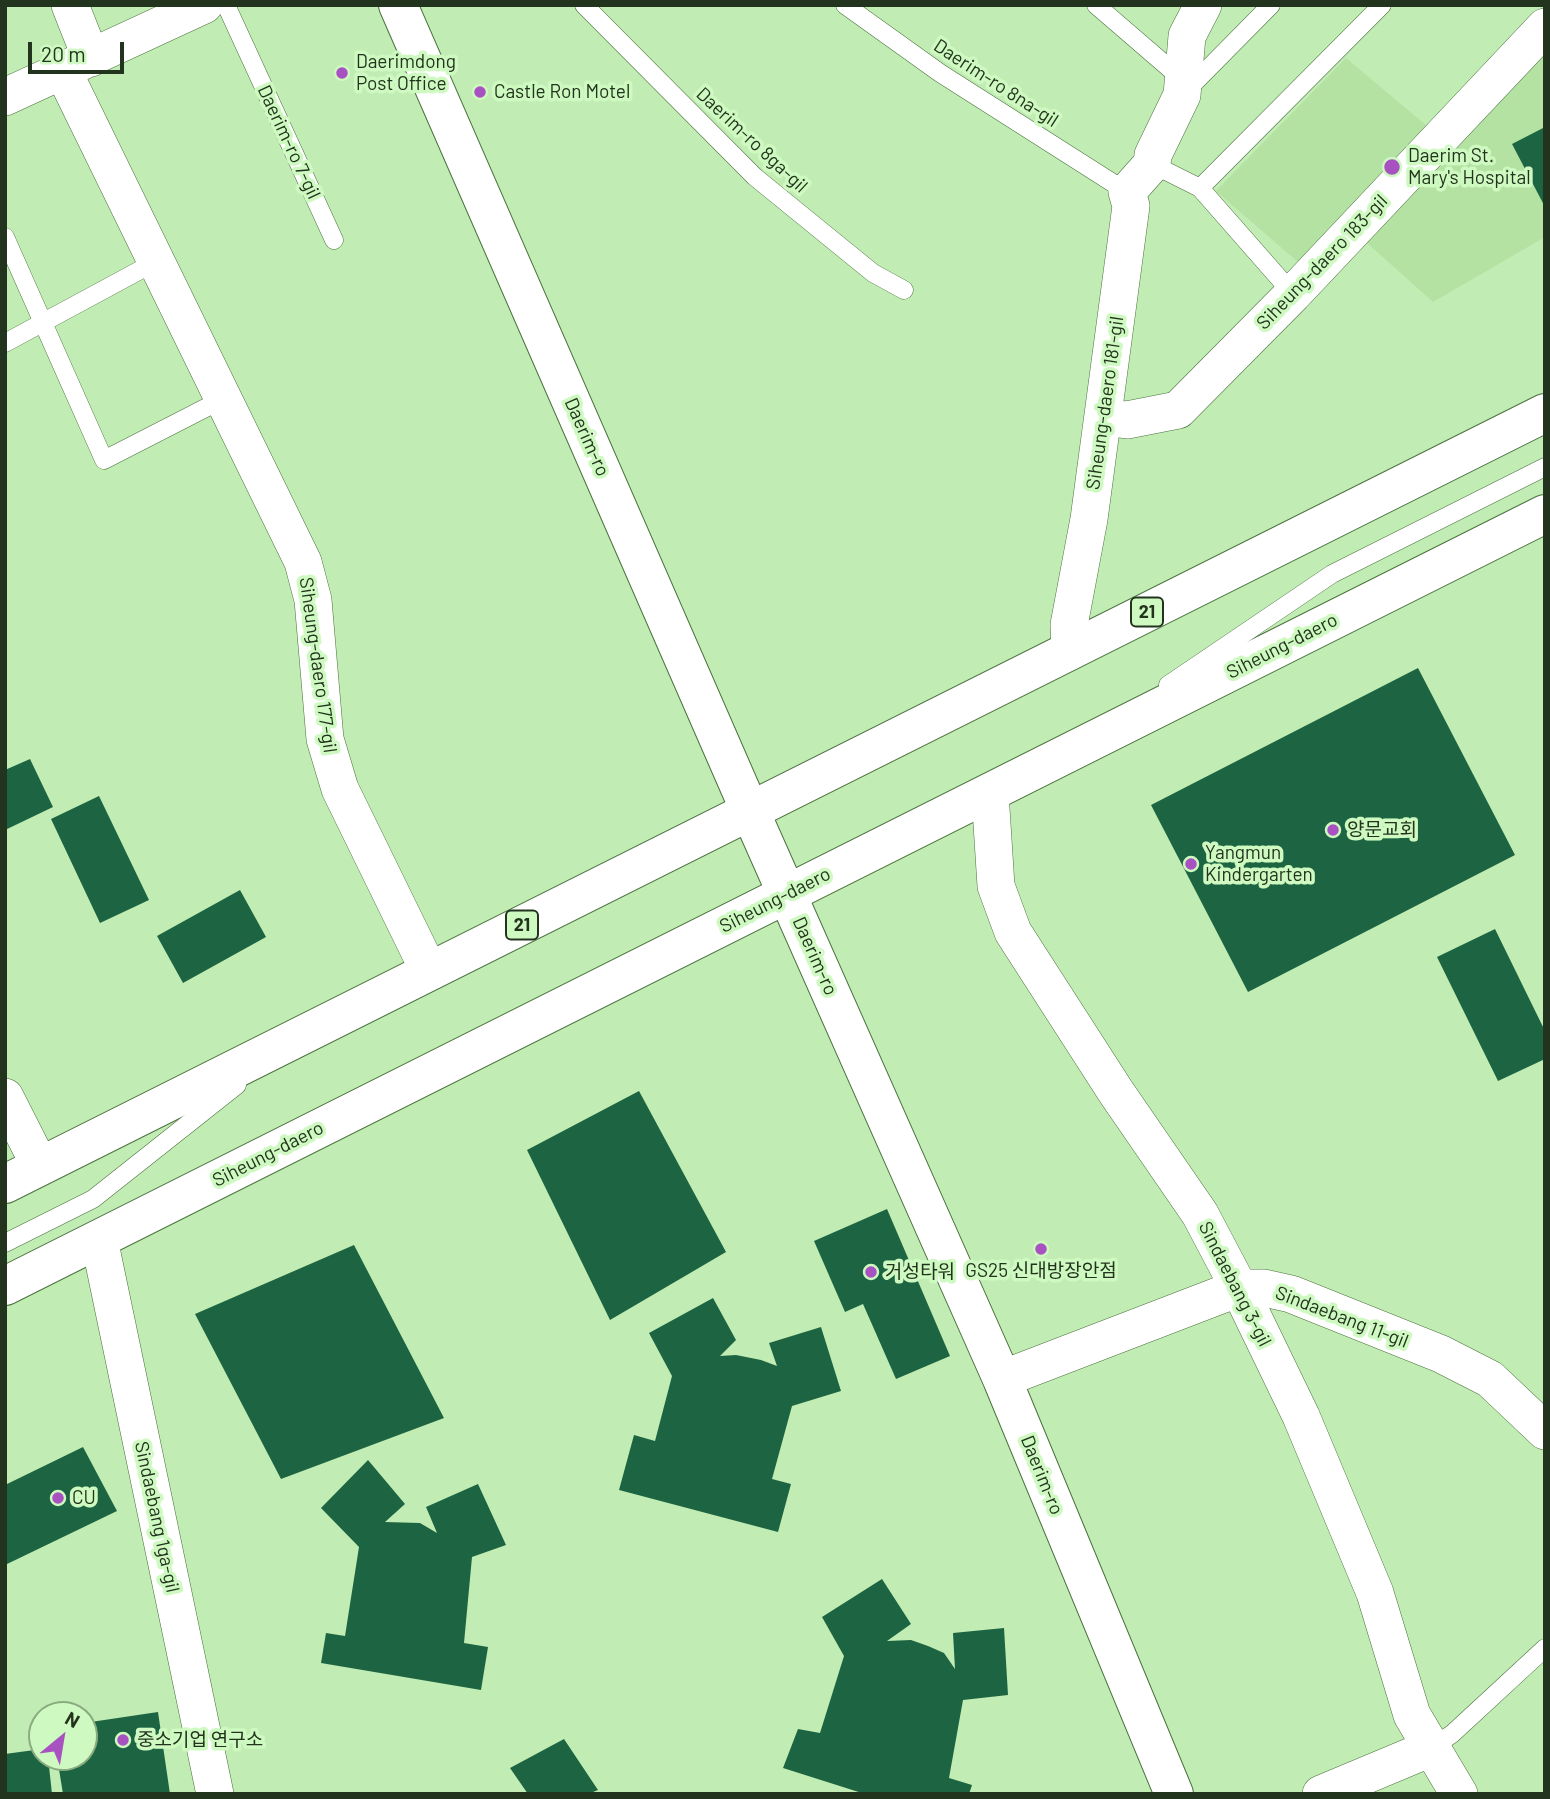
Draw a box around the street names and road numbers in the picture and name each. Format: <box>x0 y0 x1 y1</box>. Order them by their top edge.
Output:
street label: Daerim-ro 8na-gil <box>929 34 1063 132</box>
street label: Daerim-ro 7-gil <box>253 81 325 203</box>
street label: Daerim-ro 8ga-gil <box>692 83 812 197</box>
street label: Siheung-daero 183-gil <box>1252 190 1392 334</box>
street label: Siheung-daero 181-gil <box>1082 315 1128 491</box>
street label: Daerim-ro <box>560 394 614 480</box>
street label: Siheung-daero 177-gil <box>294 576 342 754</box>
road number: 21 <box>1131 598 1163 626</box>
street label: Siheung-daero <box>1223 608 1341 684</box>
street label: Siheung-daero <box>716 862 834 938</box>
road number: 21 <box>506 910 538 940</box>
street label: Daerim-ro <box>788 913 842 999</box>
street label: Siheung-daero <box>209 1116 327 1192</box>
street label: Sindaebang 3-gil <box>1194 1218 1276 1350</box>
street label: Sindaebang 11-gil <box>1272 1281 1412 1353</box>
street label: Daerim-ro <box>1016 1432 1068 1518</box>
street label: Sindaebang 1ga-gil <box>130 1439 184 1595</box>

